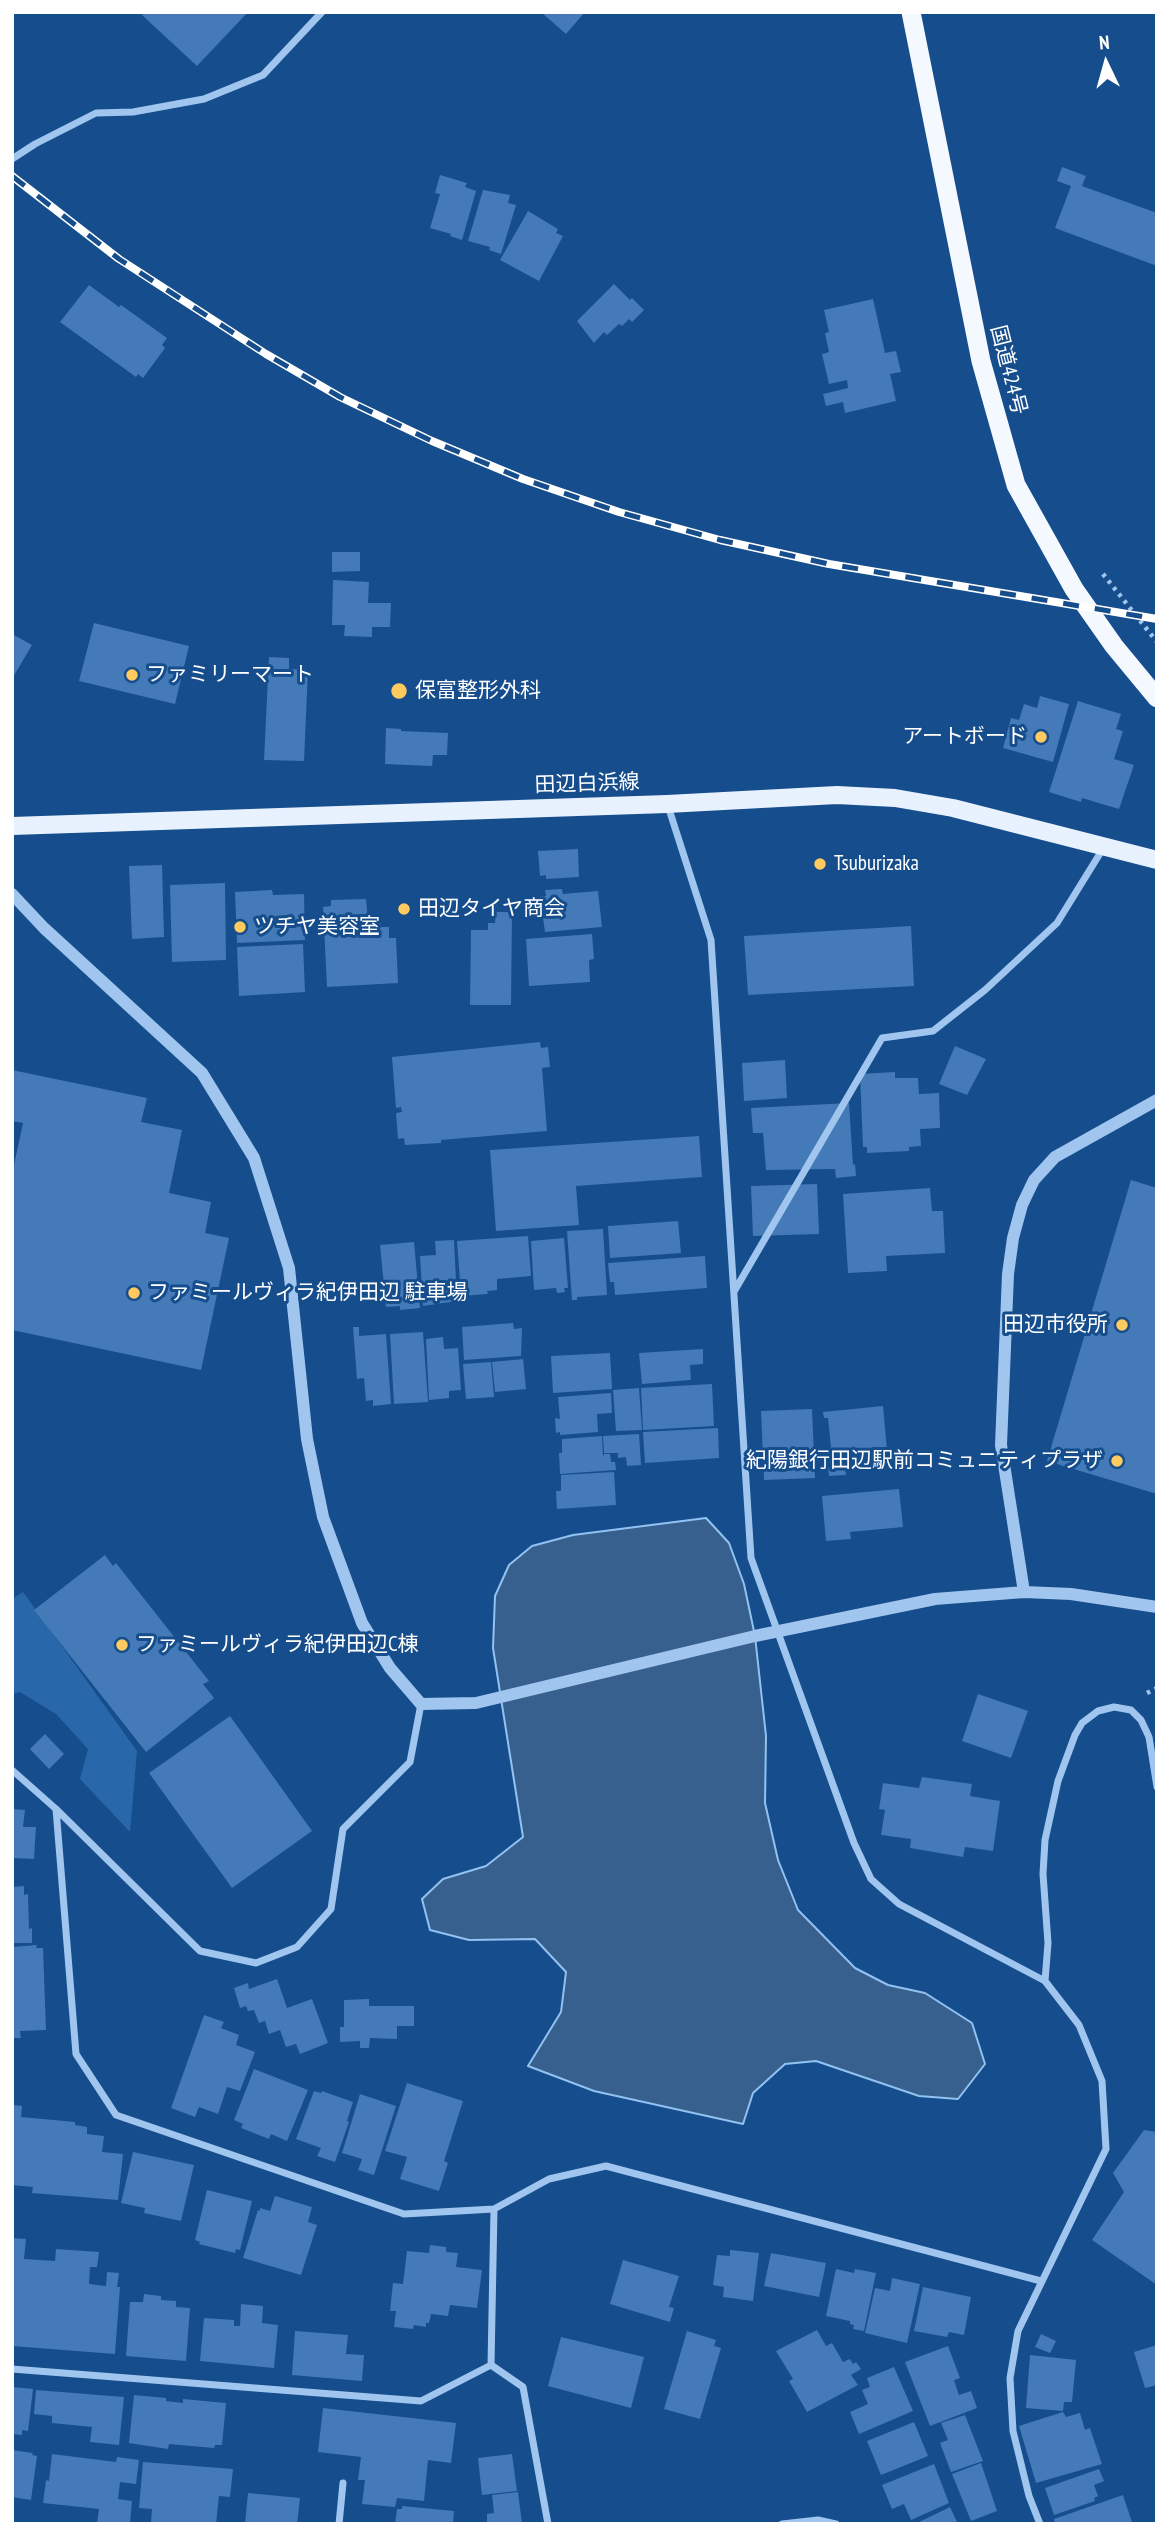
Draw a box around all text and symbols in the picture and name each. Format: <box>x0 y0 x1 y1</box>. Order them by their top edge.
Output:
north arrow <box>1071 28 1141 98</box>
text: N <box>1098 30 1110 54</box>
street label: 国道424号 <box>985 323 1031 417</box>
place label: ファミリーマート <box>146 662 314 688</box>
marker: ファミリーマート <box>124 667 140 683</box>
place label: 保富整形外科 <box>415 678 541 704</box>
marker: 保富整形外科 <box>389 681 409 701</box>
place label: アートボード <box>902 724 1027 750</box>
marker: アートボード <box>1033 729 1049 745</box>
street label: 田辺白浜線 <box>534 770 640 798</box>
place label: Tsuburizaka <box>834 851 919 877</box>
marker: Tsuburizaka <box>812 856 828 872</box>
place label: 田辺タイヤ商会 <box>418 896 565 922</box>
marker: 田辺タイヤ商会 <box>396 901 412 917</box>
place label: ツチヤ美容室 <box>254 914 380 940</box>
marker: ツチヤ美容室 <box>232 919 248 935</box>
place label: ファミールヴィラ紀伊田辺 駐車場 <box>148 1280 467 1306</box>
marker: ファミールヴィラ紀伊田辺 駐車場 <box>126 1285 142 1301</box>
place label: 田辺市役所 <box>1003 1312 1108 1338</box>
marker: 田辺市役所 <box>1114 1317 1130 1333</box>
place label: 紀陽銀行田辺駅前コミュニティプラザ <box>746 1448 1103 1474</box>
marker: 紀陽銀行田辺駅前コミュニティプラザ <box>1109 1453 1125 1469</box>
place label: ファミールヴィラ紀伊田辺C棟 <box>136 1632 419 1658</box>
marker: ファミールヴィラ紀伊田辺C棟 <box>114 1637 130 1653</box>

